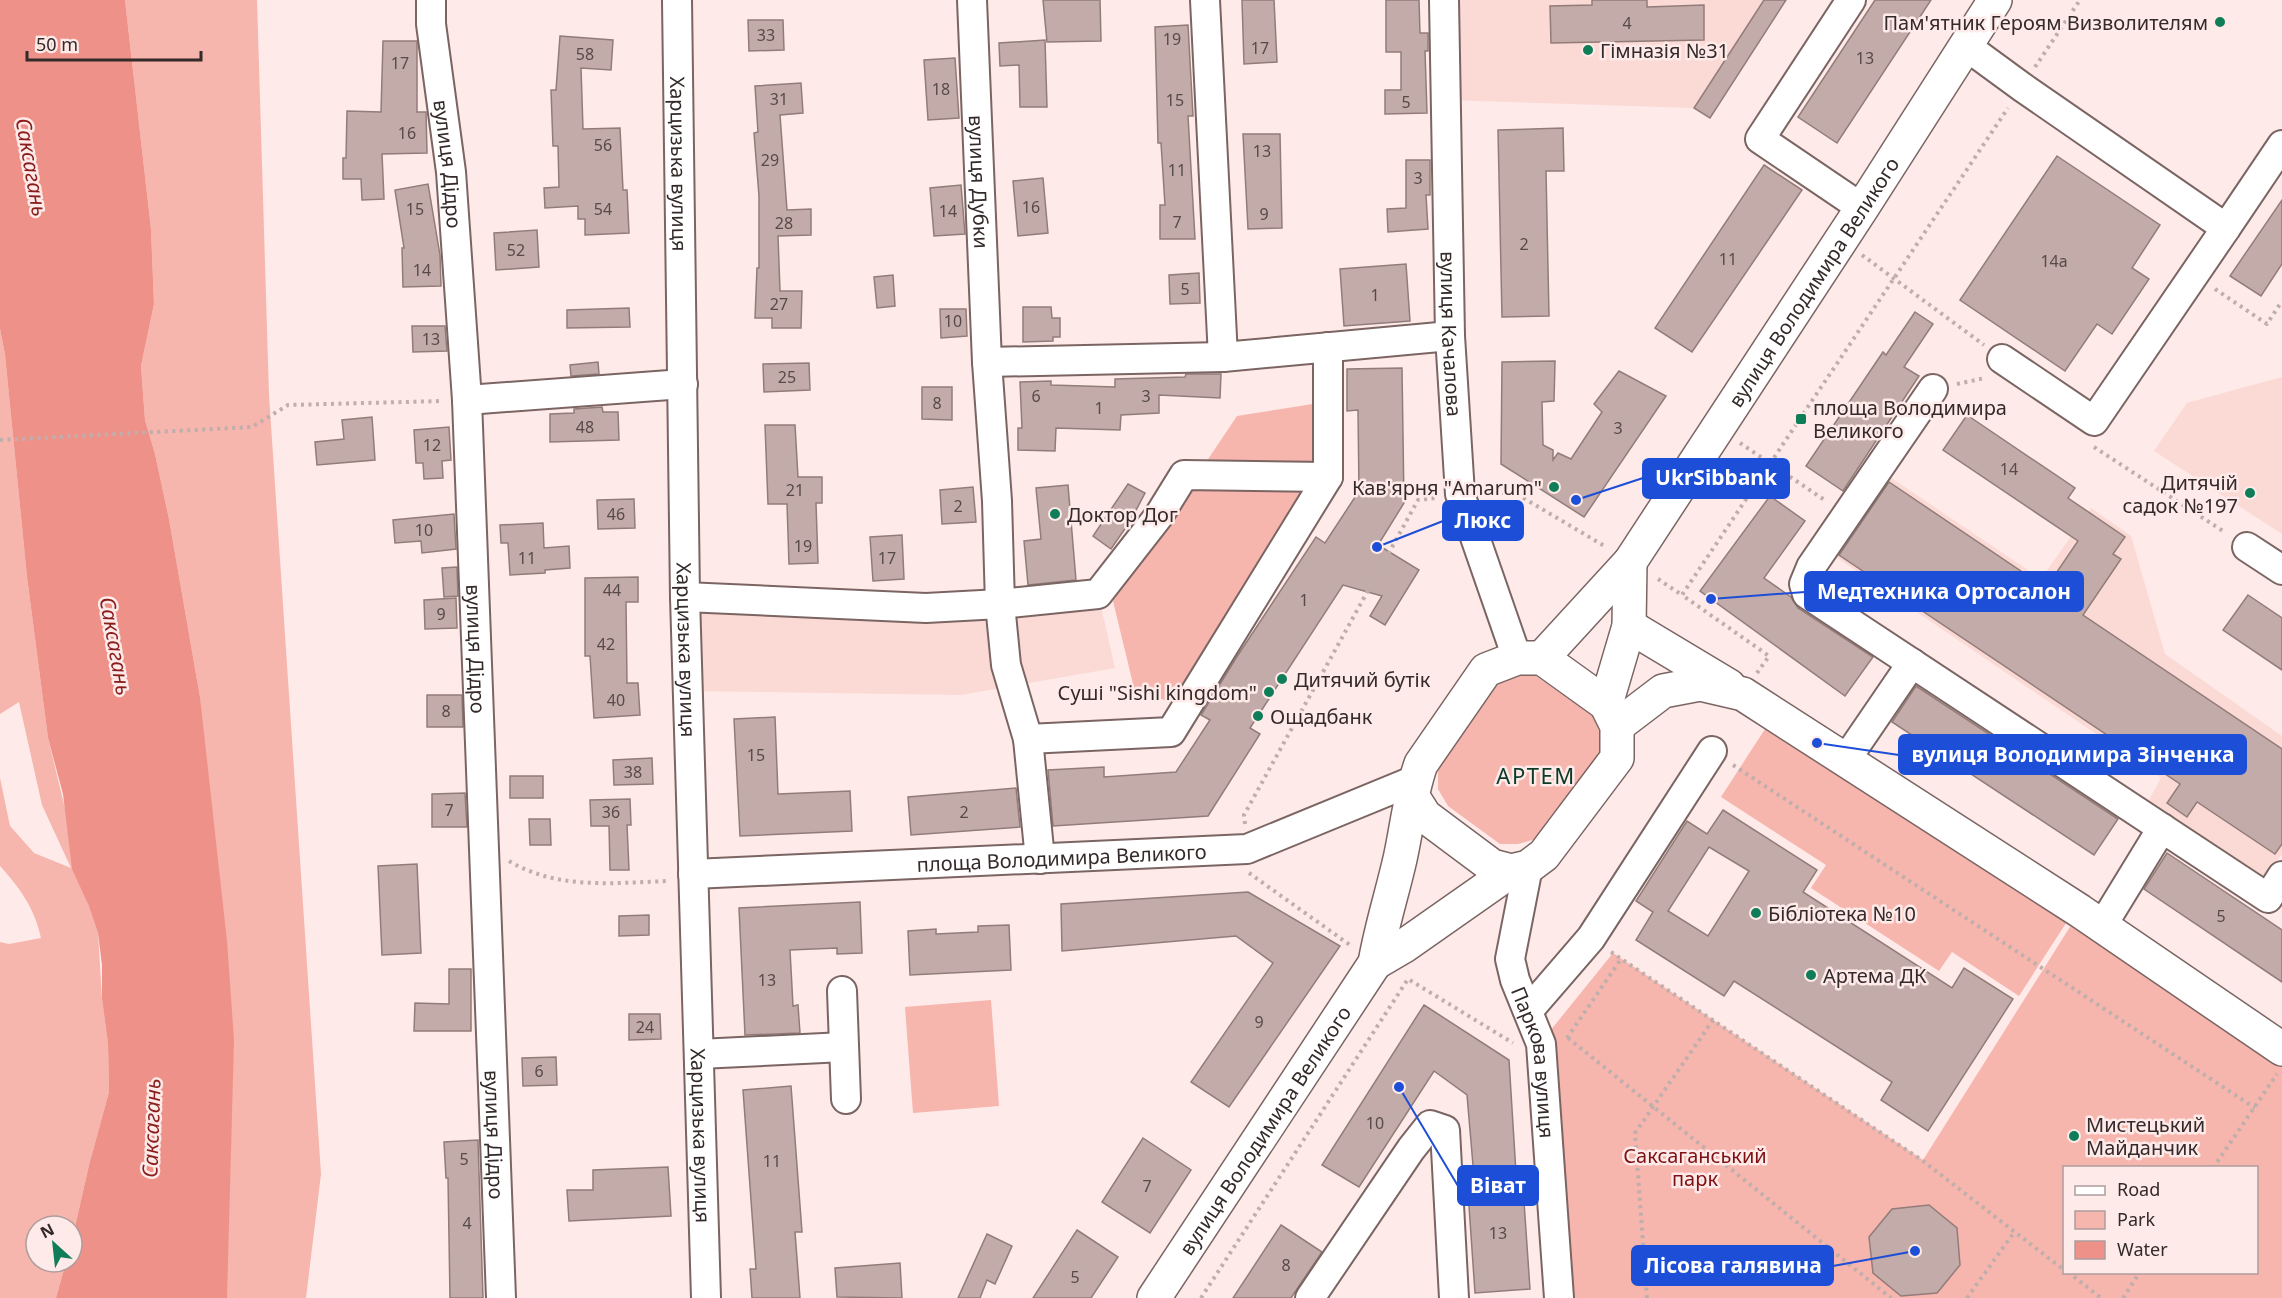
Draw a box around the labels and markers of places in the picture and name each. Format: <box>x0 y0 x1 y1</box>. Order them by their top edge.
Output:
place label: Пам'ятник Героям Визволителям <box>1883 9 2208 36</box>
marker: Пам'ятник Героям Визволителям <box>2213 15 2227 29</box>
place label: Гімназія №31 <box>1600 37 1729 64</box>
marker: Гімназія №31 <box>1581 43 1595 57</box>
place label: площа Володимира Великого <box>1813 394 2007 444</box>
marker: площа Володимира Великого <box>1794 412 1808 426</box>
callout: UkrSibbank <box>1643 459 1789 498</box>
place label: Дитячій садок №197 <box>2122 469 2238 519</box>
place label: Кав'ярня "Amarum" <box>1352 474 1542 501</box>
marker: Кав'ярня "Amarum" <box>1547 480 1561 494</box>
marker: Дитячій садок №197 <box>2243 486 2257 500</box>
place label: Доктор Дог <box>1067 501 1178 528</box>
callout: Люкс <box>1443 501 1523 540</box>
marker: Доктор Дог <box>1048 507 1062 521</box>
callout: Медтехника Ортосалон <box>1805 572 2083 611</box>
place label: Дитячий бутік <box>1294 666 1431 693</box>
marker: Дитячий бутік <box>1275 672 1289 686</box>
place label: Суші "Sishi kingdom" <box>1058 679 1257 706</box>
marker: Суші "Sishi kingdom" <box>1262 685 1276 699</box>
place label: Ощадбанк <box>1270 703 1373 730</box>
marker: Ощадбанк <box>1251 709 1265 723</box>
callout: вулиця Володимира Зінченка <box>1899 735 2246 774</box>
place label: Бібліотека №10 <box>1768 900 1916 927</box>
marker: Бібліотека №10 <box>1749 906 1763 920</box>
place label: Артема ДК <box>1823 962 1927 989</box>
marker: Артема ДК <box>1804 968 1818 982</box>
place label: Мистецький Майданчик <box>2086 1111 2205 1161</box>
marker: Мистецький Майданчик <box>2067 1129 2081 1143</box>
callout: Віват <box>1458 1166 1538 1205</box>
callout: Лісова галявина <box>1632 1246 1833 1285</box>

